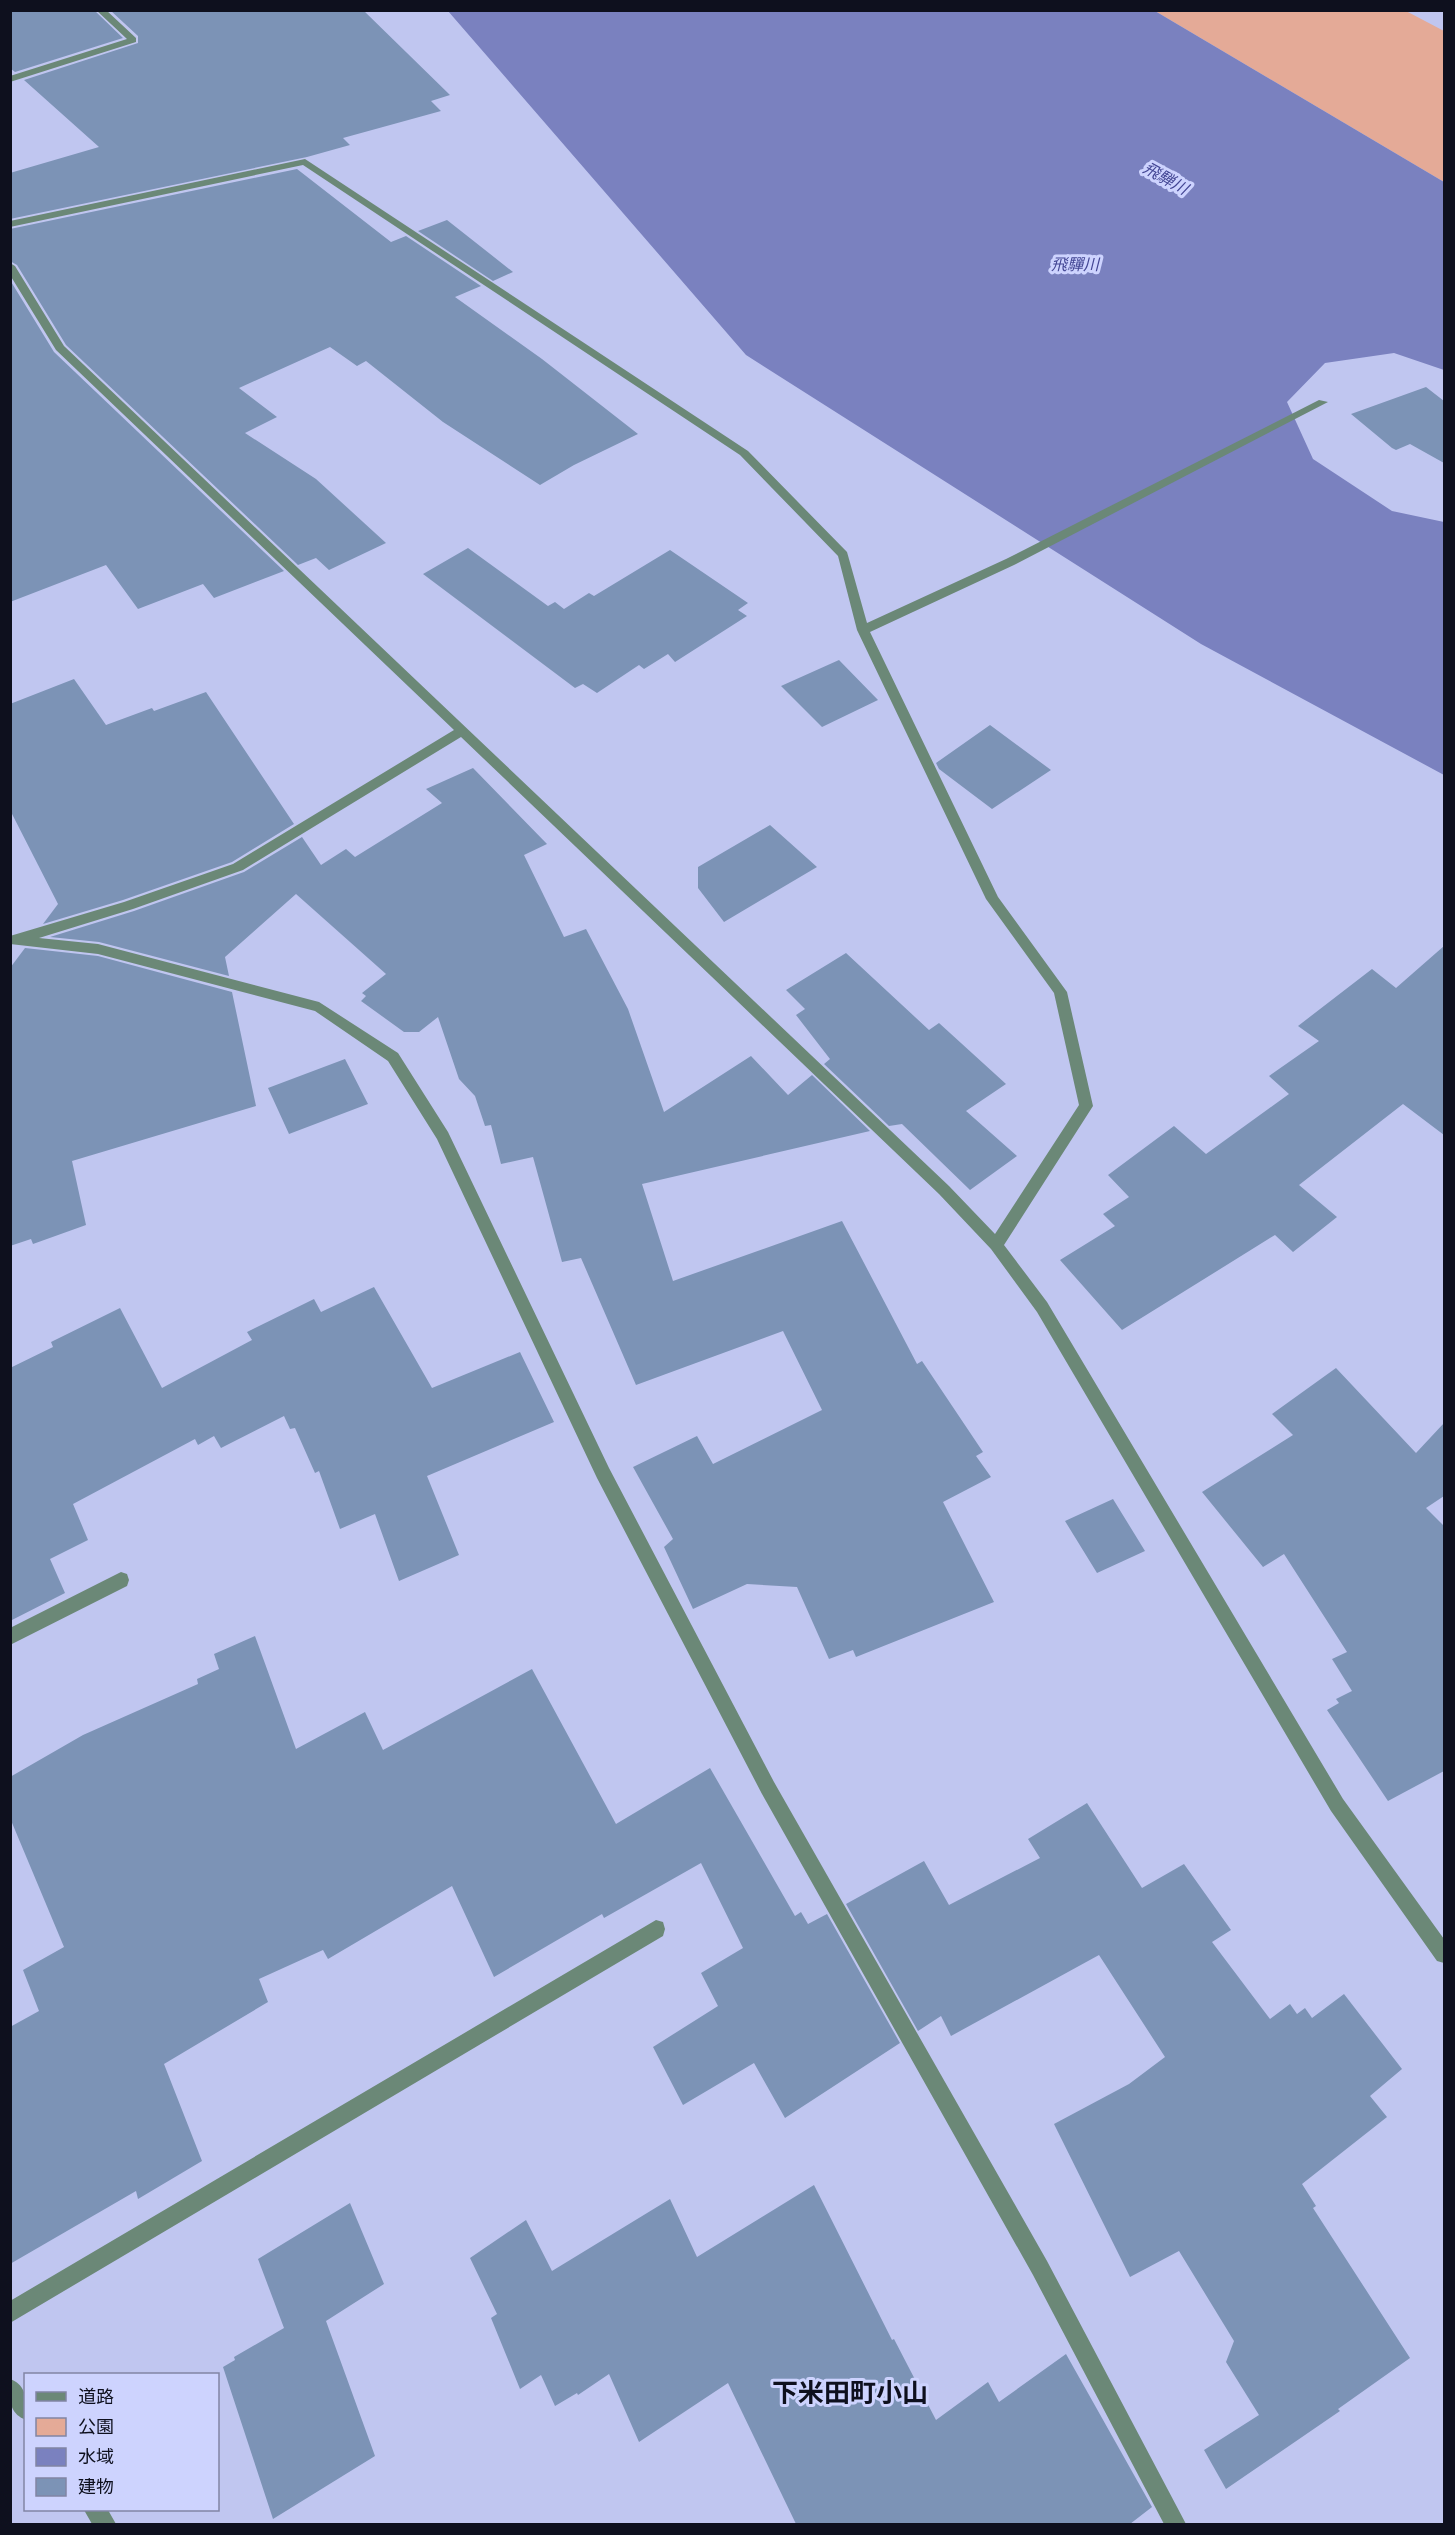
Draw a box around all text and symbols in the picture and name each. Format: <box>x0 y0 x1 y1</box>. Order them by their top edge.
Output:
water label: 飛騨川 <box>1140 155 1195 200</box>
water label: 飛驒川 <box>1051 251 1101 275</box>
district label: 下米田町小山 <box>772 2371 928 2410</box>
legend <box>24 2373 219 2511</box>
text: 道路 <box>78 2382 114 2409</box>
text: 公園 <box>78 2412 114 2439</box>
text: 水域 <box>78 2442 114 2469</box>
text: 建物 <box>78 2472 114 2499</box>

